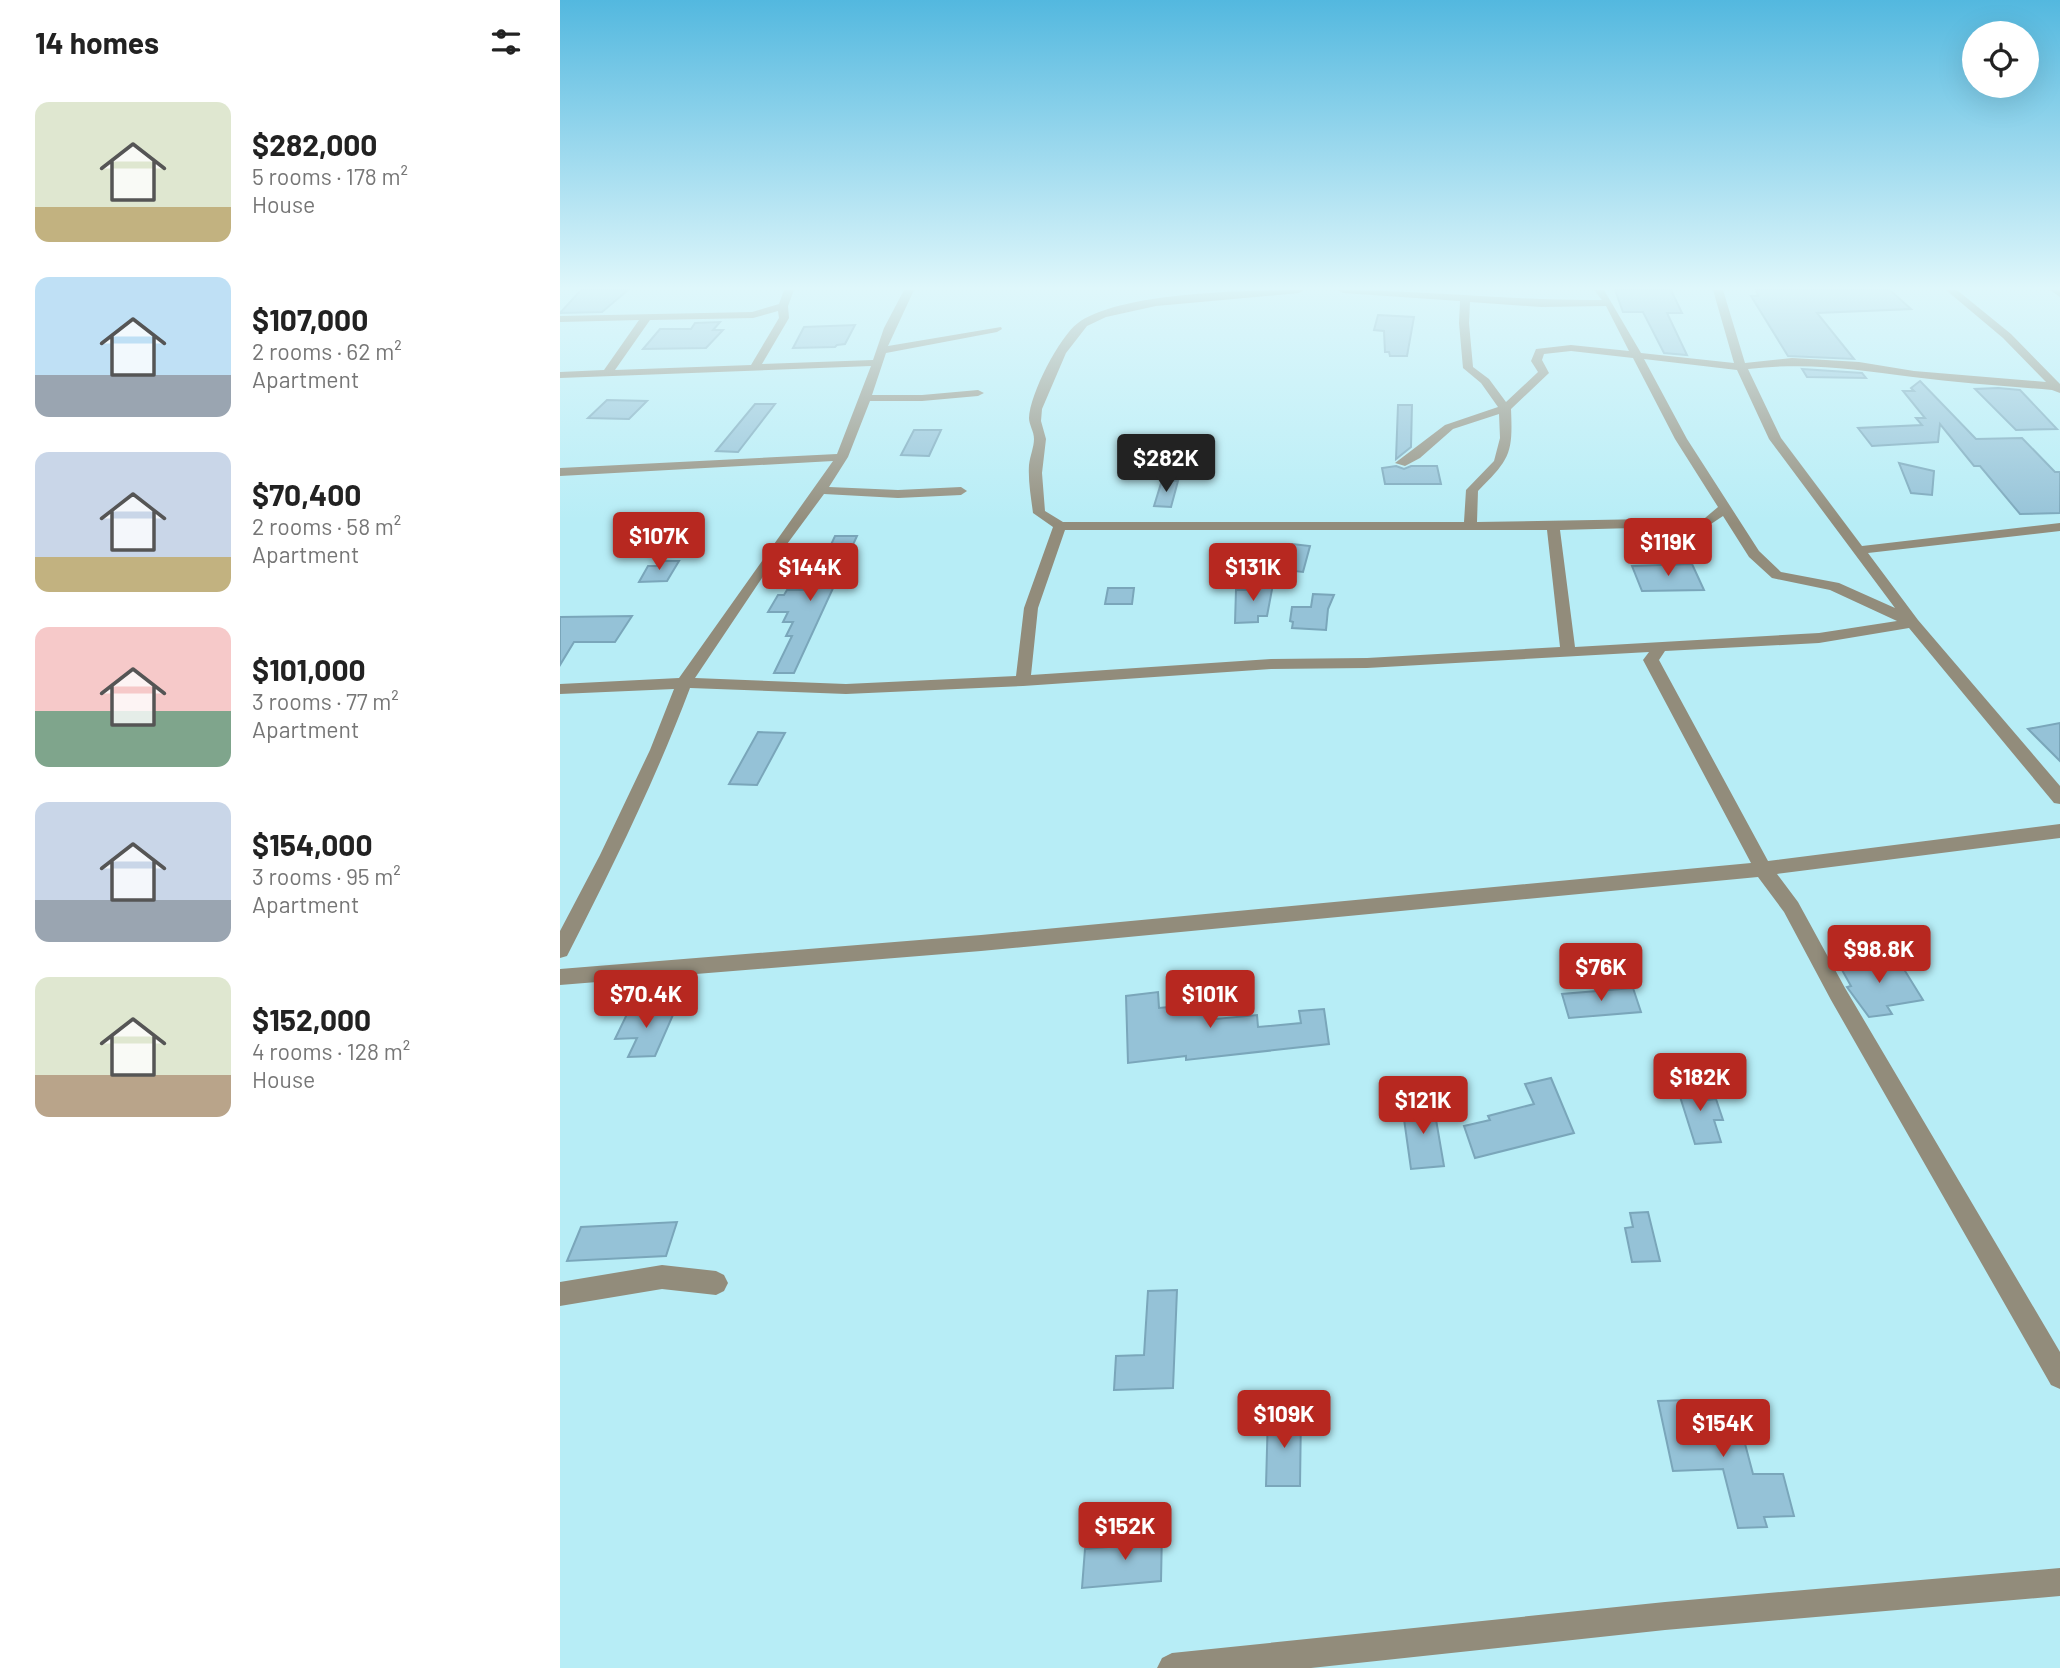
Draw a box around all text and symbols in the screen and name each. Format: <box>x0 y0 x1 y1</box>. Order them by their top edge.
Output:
map controls <box>1962 21 2039 98</box>
button: locate <box>1962 21 2039 98</box>
icon: filters <box>487 23 525 61</box>
text: 14 homes <box>35 24 159 60</box>
text: $282,000 <box>252 126 377 162</box>
icon: home <box>91 130 175 214</box>
text: 5 rooms · 178 m² <box>252 162 408 190</box>
text: House <box>252 190 315 218</box>
text: $107,000 <box>252 301 368 337</box>
icon: home <box>91 305 175 389</box>
text: 2 rooms · 62 m² <box>252 337 402 365</box>
text: Apartment <box>252 365 359 393</box>
pin: $282K <box>1117 434 1215 494</box>
text: $282K <box>1133 443 1199 471</box>
text: $70,400 <box>252 476 361 512</box>
icon: home <box>91 480 175 564</box>
text: 2 rooms · 58 m² <box>252 512 401 540</box>
pin: $107K <box>610 512 708 572</box>
pin: $119K <box>1619 518 1717 578</box>
text: $107K <box>629 521 689 549</box>
text: $119K <box>1640 527 1696 555</box>
text: Apartment <box>252 540 359 568</box>
pin: $144K <box>761 544 859 603</box>
pin: $131K <box>1204 544 1302 603</box>
text: $144K <box>778 552 842 580</box>
text: $131K <box>1225 552 1281 580</box>
text: $101,000 <box>252 651 366 687</box>
icon: home <box>91 655 175 739</box>
text: 3 rooms · 77 m² <box>252 687 399 715</box>
text: Apartment <box>252 715 359 743</box>
text: $154,000 <box>252 826 373 862</box>
icon: home <box>91 830 175 914</box>
text: 3 rooms · 95 m² <box>252 862 401 890</box>
text: Apartment <box>252 890 359 918</box>
pin: $98.8K <box>1822 926 1936 985</box>
text: $98.8K <box>1844 934 1914 962</box>
pin: $76K <box>1560 944 1642 1003</box>
text: $76K <box>1575 952 1627 980</box>
pin: $70.4K <box>589 970 703 1030</box>
pin: $101K <box>1161 970 1259 1030</box>
text: $70.4K <box>610 979 682 1007</box>
text: $101K <box>1182 979 1238 1007</box>
text: $152,000 <box>252 1001 371 1037</box>
icon: home <box>91 1005 175 1089</box>
text: 4 rooms · 128 m² <box>252 1037 410 1065</box>
pin: $182K <box>1651 1054 1749 1113</box>
text: $182K <box>1669 1062 1731 1090</box>
text: House <box>252 1065 315 1093</box>
pin: $121K <box>1374 1076 1472 1136</box>
text: $121K <box>1395 1085 1451 1113</box>
pin: $109K <box>1235 1390 1333 1450</box>
text: $109K <box>1253 1399 1315 1427</box>
pin: $154K <box>1674 1400 1772 1459</box>
text: $154K <box>1692 1408 1754 1436</box>
pin: $152K <box>1076 1502 1174 1562</box>
text: $152K <box>1095 1511 1155 1539</box>

